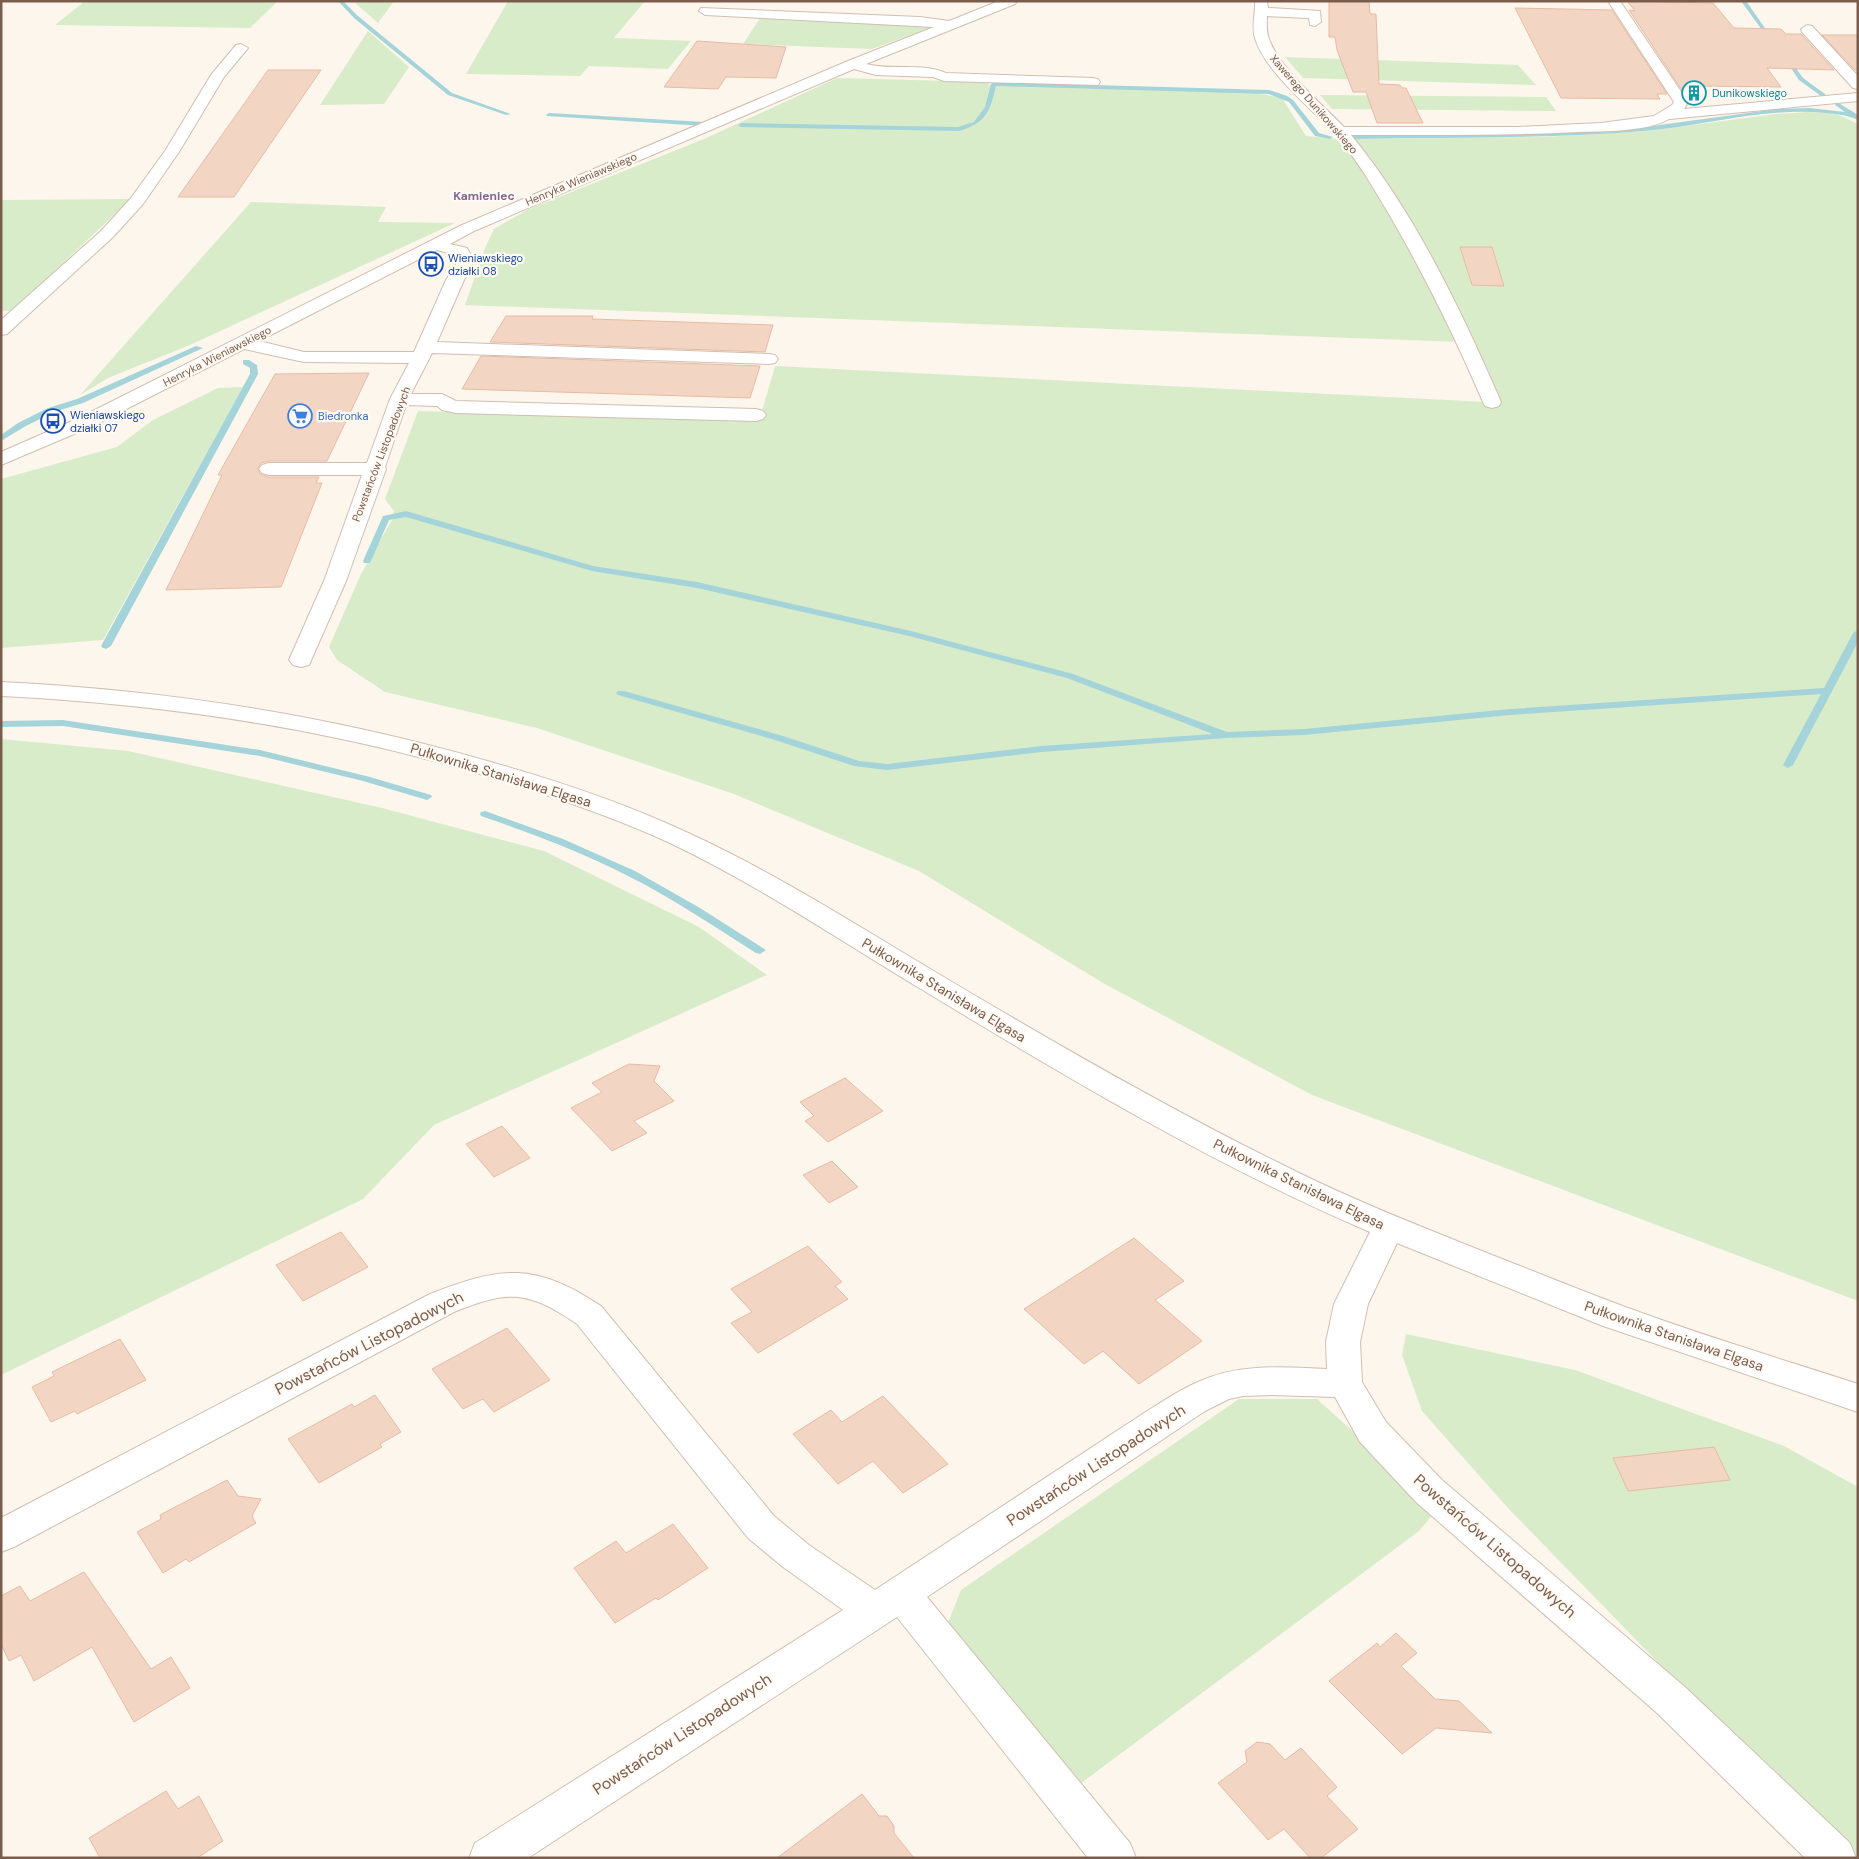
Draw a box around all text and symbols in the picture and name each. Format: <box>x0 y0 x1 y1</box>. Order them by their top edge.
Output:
street label: Xawerego Dunikowskiego <box>1267 51 1361 157</box>
building icon: Dunikowskiego <box>1681 80 1707 106</box>
place label: Dunikowskiego <box>1712 86 1787 100</box>
street label: Henryka Wieniawskiego <box>523 149 639 209</box>
district label: Kamieniec <box>453 188 515 204</box>
bus stop icon: Wieniawskiego działki 08 <box>418 251 444 277</box>
place label: Wieniawskiego działki 08 <box>448 251 523 278</box>
street label: Henryka Wieniawskiego <box>160 323 274 389</box>
street label: Powstańców Listopadowych <box>349 384 413 524</box>
supermarket icon: Biedronka <box>287 403 313 429</box>
bus stop icon: Wieniawskiego działki 07 <box>40 408 66 434</box>
place label: Wieniawskiego działki 07 <box>70 408 145 435</box>
place label: Biedronka <box>318 409 369 423</box>
street label: Pułkownika Stanisława Elgasa <box>408 739 594 811</box>
street label: Pułkownika Stanisława Elgasa <box>859 934 1029 1046</box>
street label: Pułkownika Stanisława Elgasa <box>1210 1135 1388 1233</box>
street label: Powstańców Listopadowych <box>271 1286 467 1400</box>
street label: Pułkownika Stanisława Elgasa <box>1582 1297 1766 1375</box>
street label: Powstańców Listopadowych <box>1003 1399 1189 1531</box>
street label: Powstańców Listopadowych <box>1409 1470 1581 1622</box>
street label: Powstańców Listopadowych <box>589 1668 775 1800</box>

